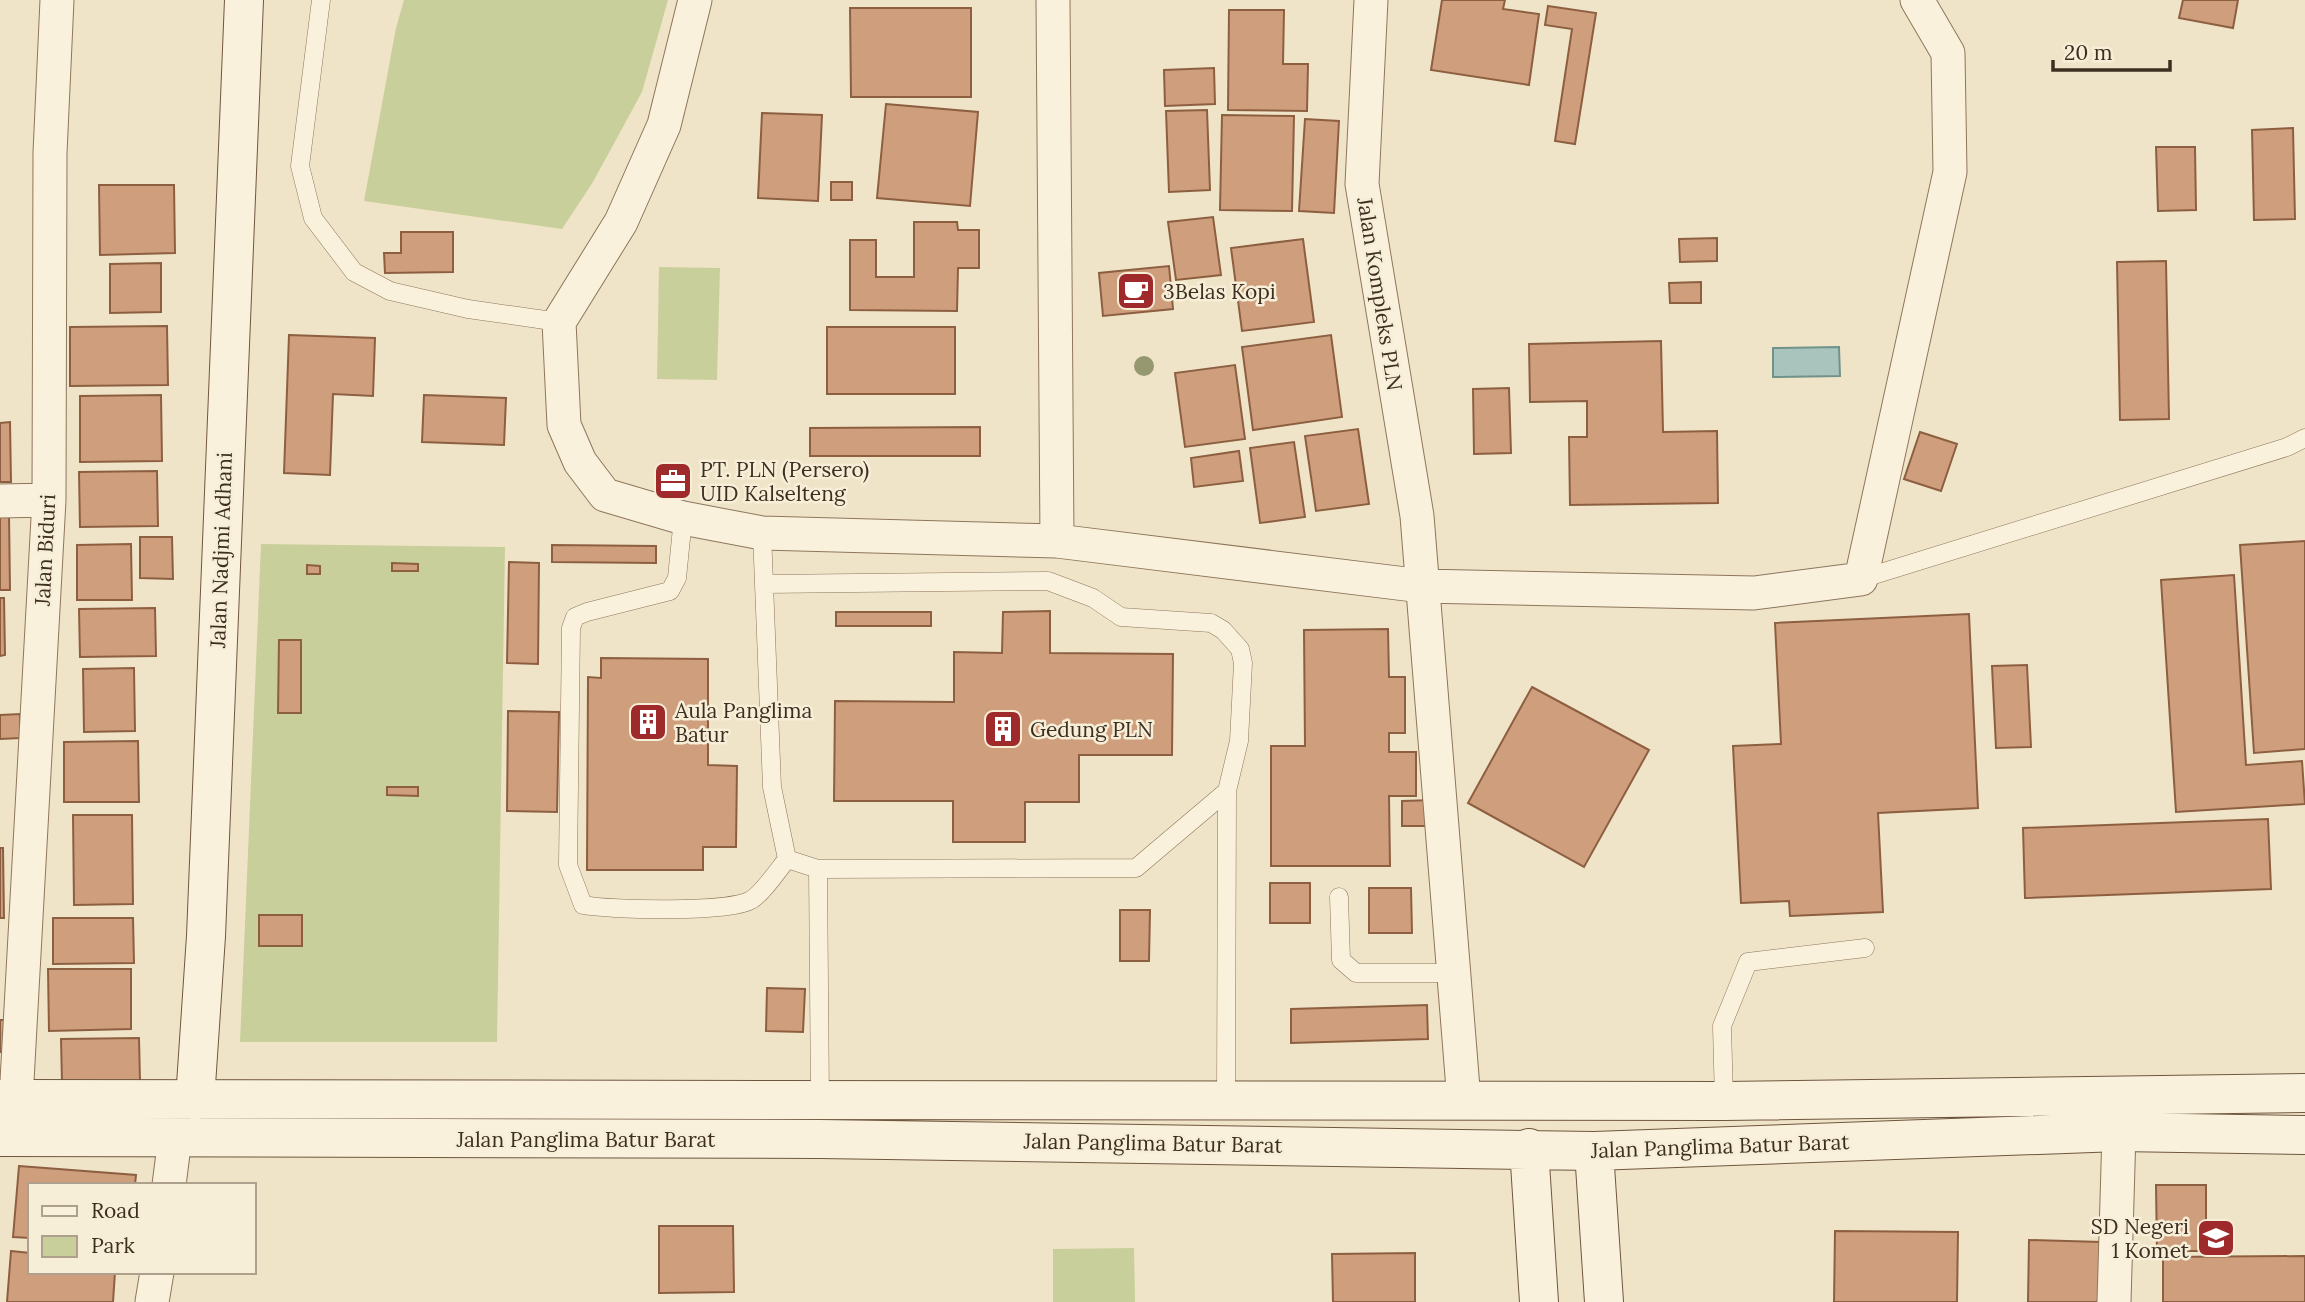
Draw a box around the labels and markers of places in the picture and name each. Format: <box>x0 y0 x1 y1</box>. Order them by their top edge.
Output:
cafe icon: 3Belas Kopi <box>1115 270 1157 312</box>
place label: 3Belas Kopi <box>1163 278 1276 305</box>
place label: PT. PLN (Persero) UID Kalselteng <box>700 456 869 507</box>
office icon: PT. PLN (Persero) UID Kalselteng <box>652 460 694 502</box>
place label: Aula Panglima Batur <box>674 697 812 748</box>
building icon: Aula Panglima Batur <box>627 701 669 743</box>
building icon: Gedung PLN <box>982 708 1024 750</box>
place label: Gedung PLN <box>1030 716 1153 743</box>
place label: SD Negeri 1 Komet <box>2091 1213 2190 1264</box>
school or university icon: SD Negeri 1 Komet <box>2195 1217 2237 1259</box>

